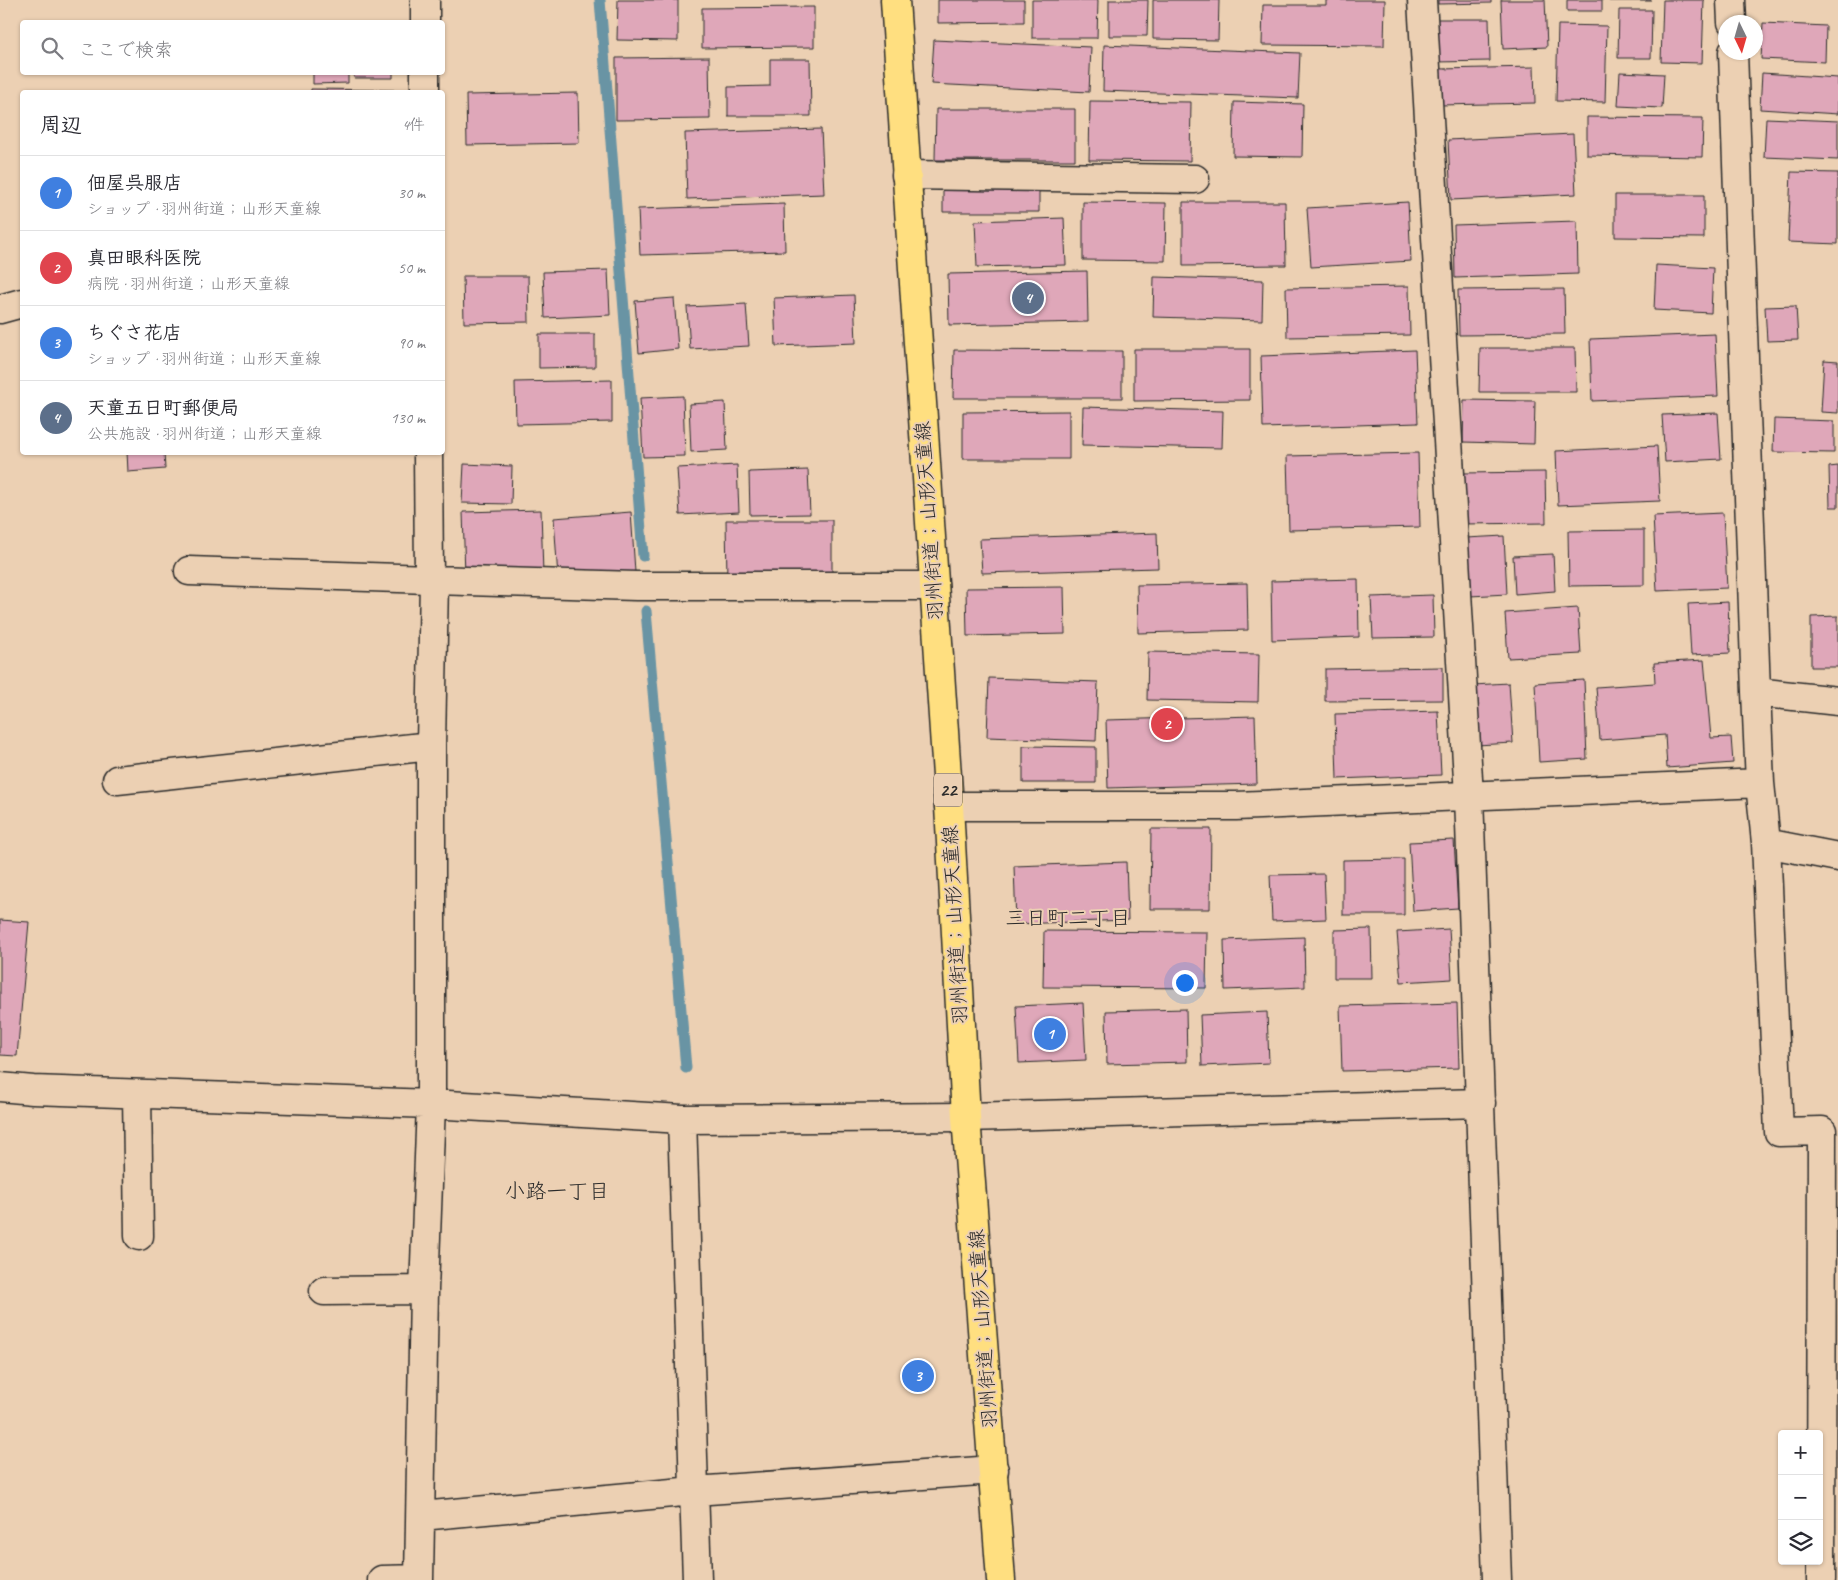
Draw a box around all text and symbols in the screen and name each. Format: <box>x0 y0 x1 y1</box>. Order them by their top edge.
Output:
north arrow <box>1718 15 1763 60</box>
search box <box>20 20 445 75</box>
icon: search <box>38 34 66 62</box>
text: ここで検索 <box>78 38 173 62</box>
text: 周辺 <box>40 112 82 138</box>
text: 4件 <box>402 115 425 135</box>
text: 佃屋呉服店 <box>87 171 182 195</box>
text: 1 <box>52 183 60 203</box>
text: 30 m <box>398 183 425 203</box>
text: ショップ · 羽州街道；山形天童線 <box>87 199 321 219</box>
text: 真田眼科医院 <box>87 246 201 270</box>
text: 2 <box>52 258 60 278</box>
text: 50 m <box>398 258 425 278</box>
text: 病院 · 羽州街道；山形天童線 <box>87 274 290 294</box>
pin: 4 <box>1012 279 1044 317</box>
text: ちぐさ花店 <box>87 321 182 345</box>
text: 3 <box>52 333 60 353</box>
text: 90 m <box>398 333 425 353</box>
text: ショップ · 羽州街道；山形天童線 <box>87 349 321 369</box>
text: 天童五日町郵便局 <box>87 396 239 420</box>
text: 4 <box>52 408 60 428</box>
text: 130 m <box>391 408 425 428</box>
street label: 羽州街道；山形天童線 <box>910 420 948 622</box>
text: 公共施設 · 羽州街道；山形天童線 <box>87 424 322 444</box>
pin: 2 <box>1151 705 1183 743</box>
road number: 22 <box>934 774 962 806</box>
street label: 羽州街道；山形天童線 <box>937 824 973 1026</box>
district label: 三日町二丁目 <box>1005 905 1131 931</box>
your location <box>1172 970 1198 996</box>
pin: 1 <box>1034 1015 1066 1053</box>
district label: 小路一丁目 <box>505 1178 610 1204</box>
street label: 羽州街道；山形天童線 <box>964 1228 1002 1430</box>
pin: 3 <box>902 1357 934 1395</box>
map controls <box>1778 1430 1823 1565</box>
button: + <box>1778 1430 1823 1475</box>
button: − <box>1778 1475 1823 1520</box>
button: layers <box>1778 1520 1823 1565</box>

